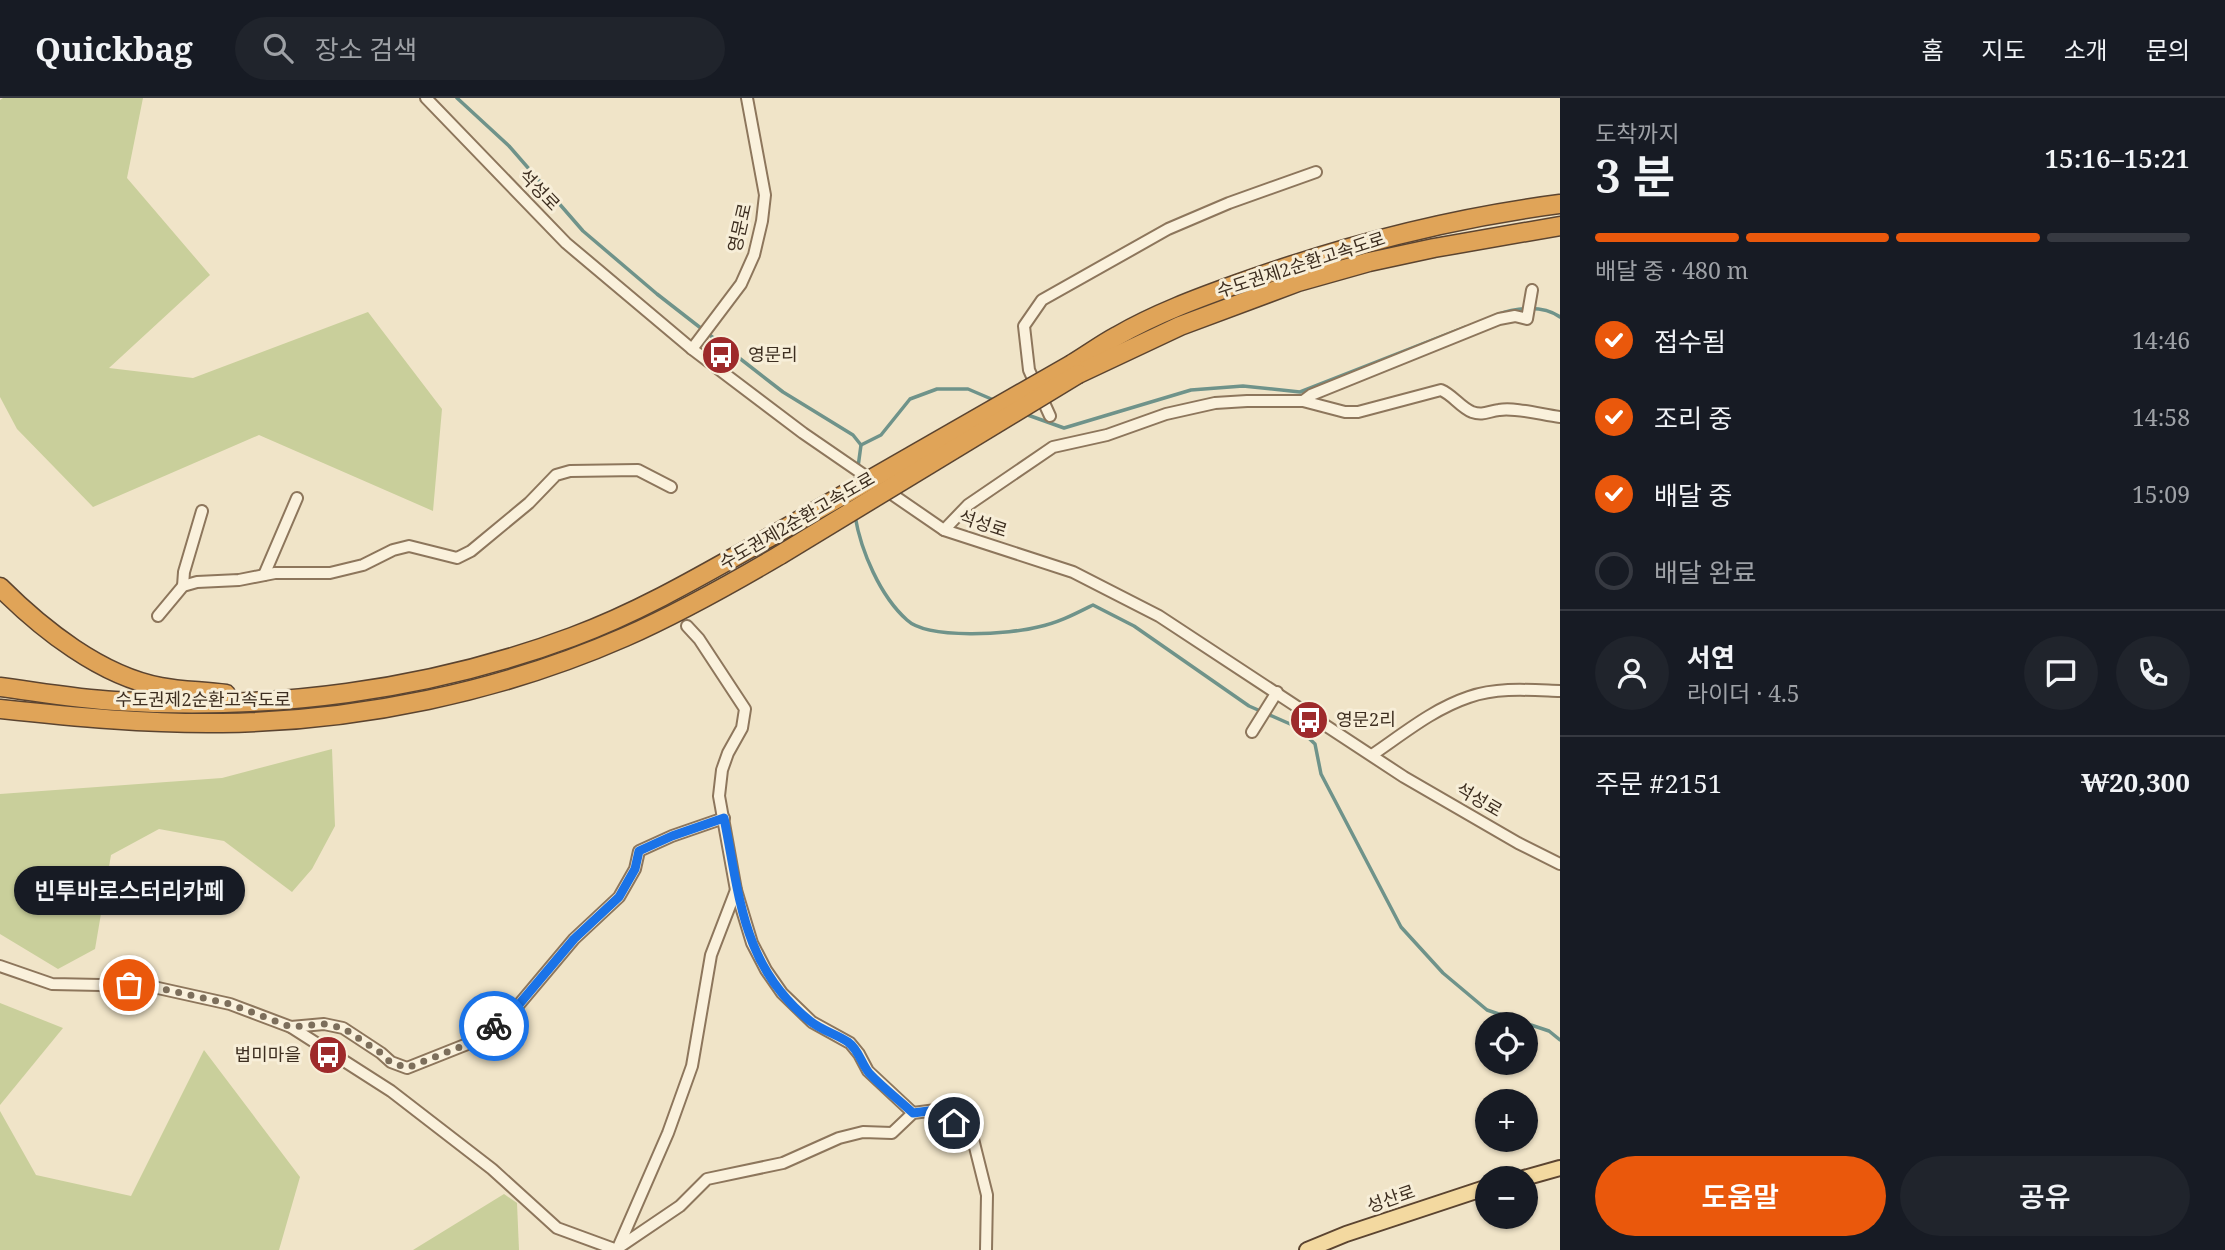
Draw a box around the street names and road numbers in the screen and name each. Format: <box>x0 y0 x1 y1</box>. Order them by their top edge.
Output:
street label: 석성로 <box>514 163 566 216</box>
street label: 영문로 <box>722 201 756 255</box>
street label: 수도권제2순환고속도로 <box>1213 225 1388 303</box>
street label: 수도권제2순환고속도로 <box>714 466 879 574</box>
street label: 석성로 <box>956 504 1011 542</box>
street label: 수도권제2순환고속도로 <box>115 687 291 711</box>
street label: 석성로 <box>1452 776 1507 822</box>
street label: 성산로 <box>1363 1179 1418 1217</box>

